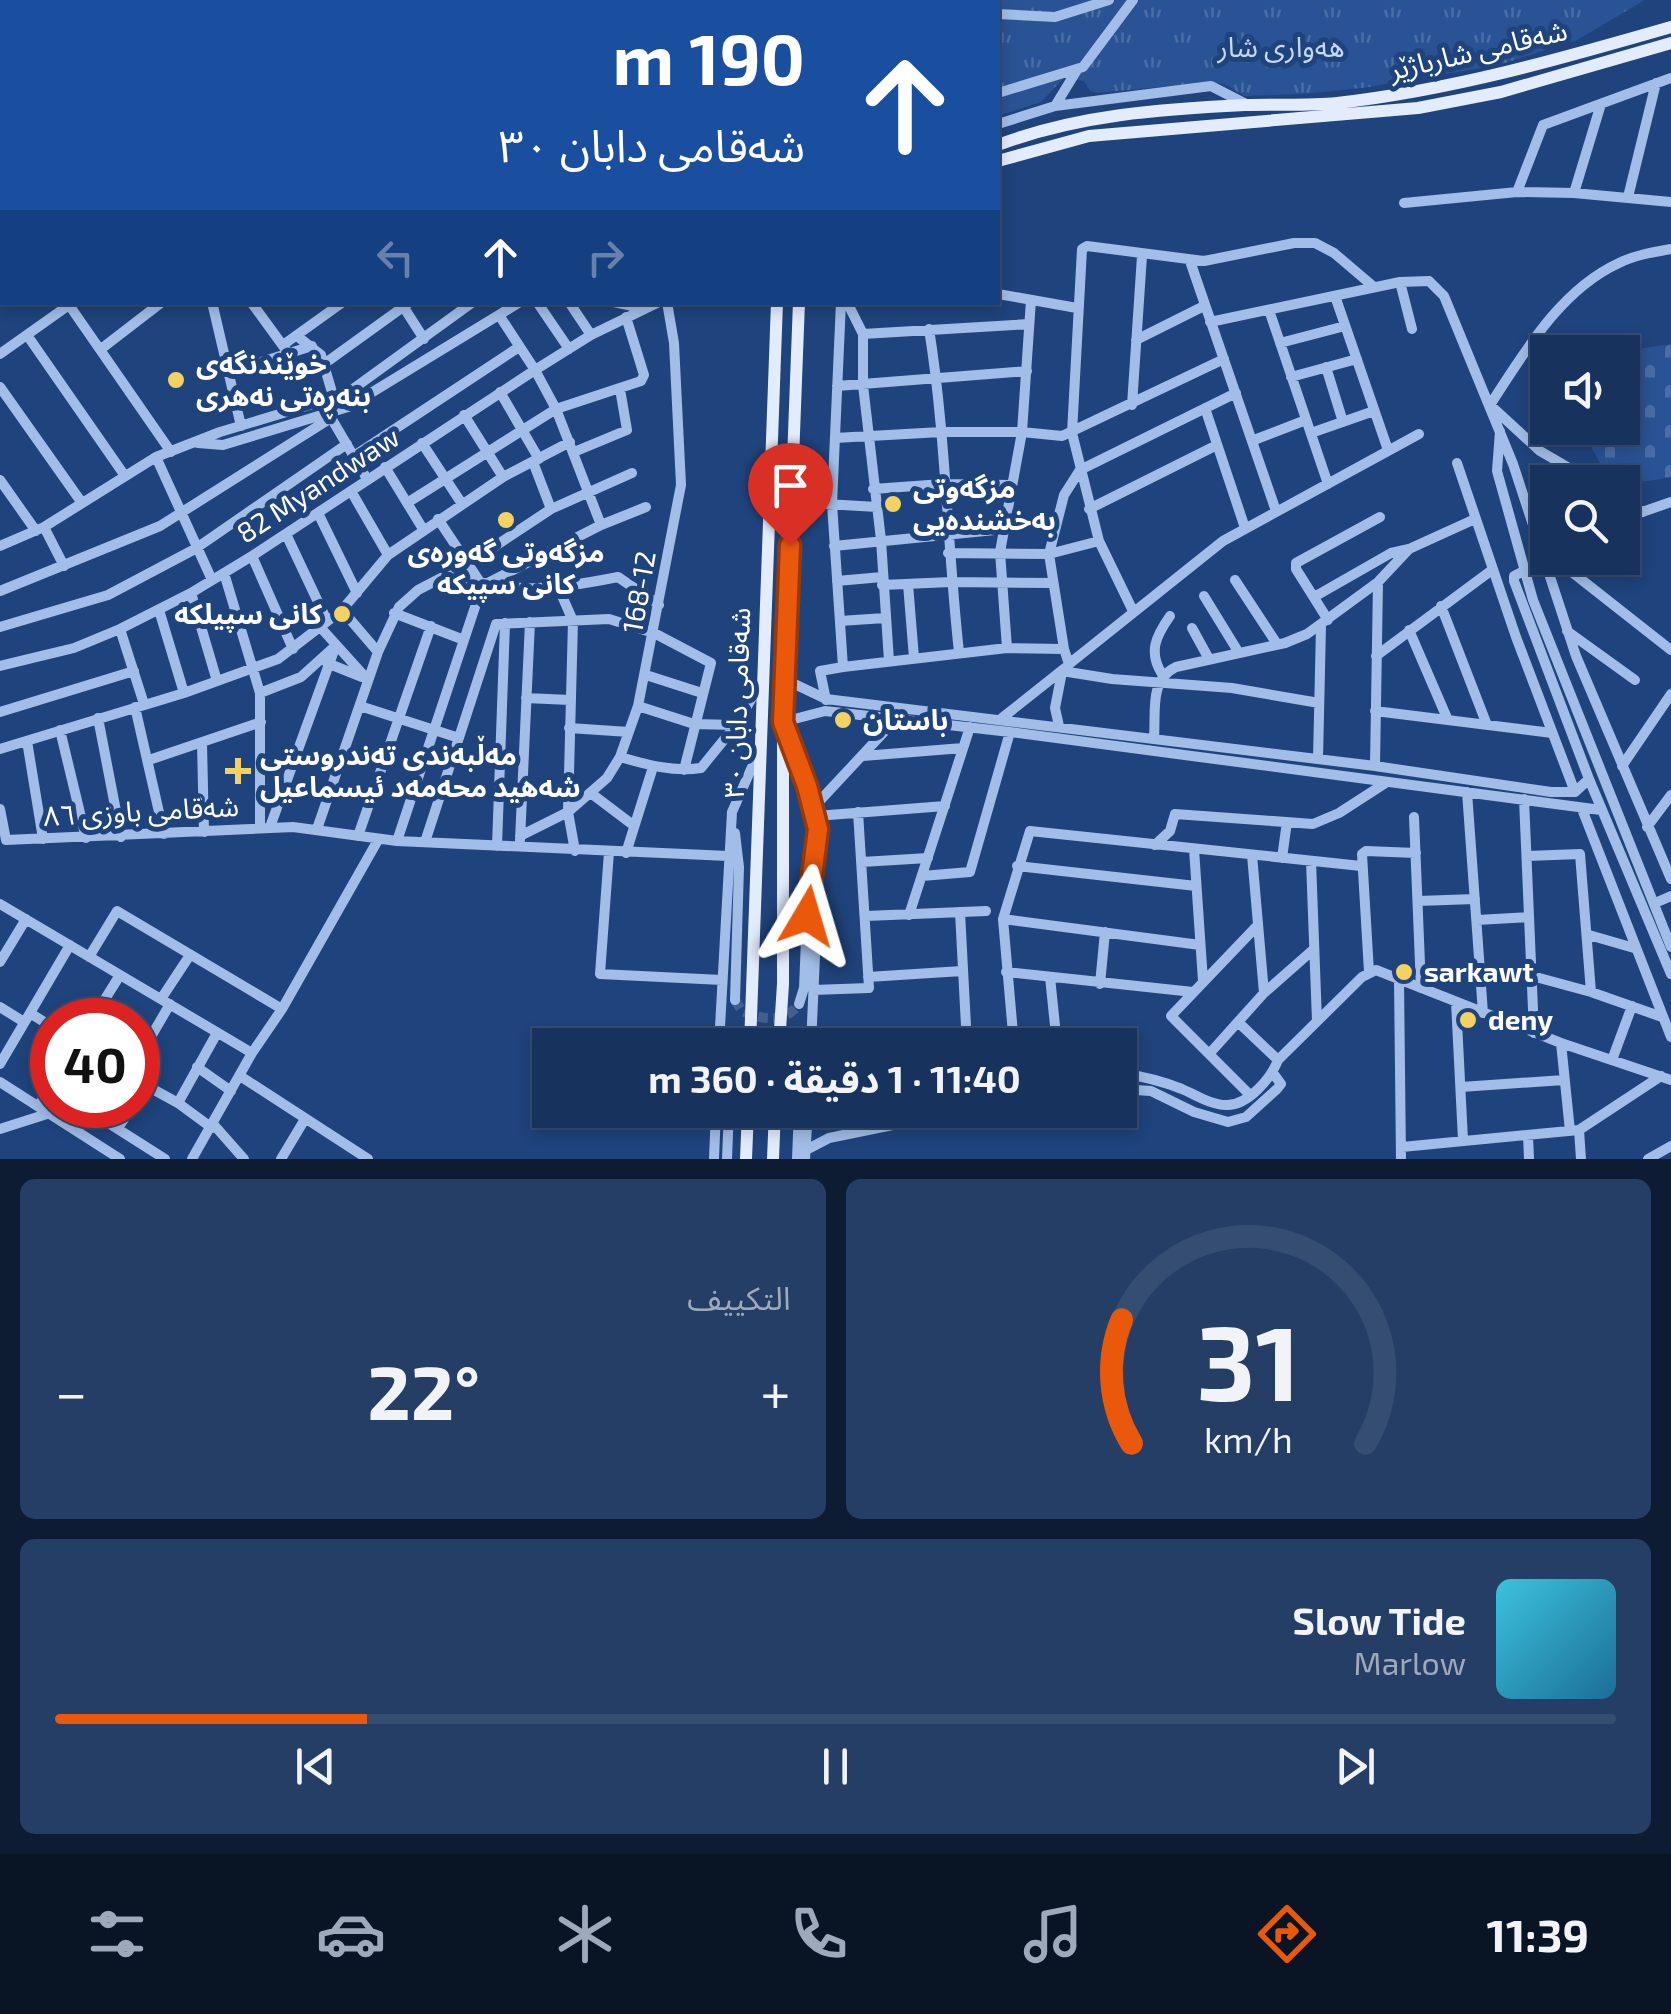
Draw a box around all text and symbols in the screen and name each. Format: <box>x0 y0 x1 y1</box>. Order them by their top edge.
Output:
street label: شەقامی شارباژێر <box>1384 12 1570 87</box>
text: 190 m <box>612 15 805 99</box>
park label: هەواری شار <box>1216 29 1345 64</box>
icon: ahead <box>840 40 970 170</box>
text: شەقامی دابان ٣٠ <box>498 117 805 171</box>
icon: left <box>368 230 423 285</box>
icon: ahead <box>473 230 528 285</box>
icon: right <box>578 230 633 285</box>
map controls <box>1530 335 1640 575</box>
button: sound <box>1530 335 1640 445</box>
place label: خوێندنگەی بنەڕەتی نەهری <box>196 346 371 420</box>
marker: خوێندنگەی بنەڕەتی نەهری <box>165 369 187 391</box>
street label: 82 Myandwaw <box>230 419 405 549</box>
pin <box>748 443 833 546</box>
icon: arrive <box>763 458 818 513</box>
button: search <box>1530 465 1640 575</box>
place label: مزگەوتی بەخشندەیی <box>913 470 1056 537</box>
marker: مزگەوتی بەخشندەیی <box>882 493 904 515</box>
marker: مزگەوتی گەورەی کانی سپیکە <box>495 509 517 531</box>
place label: مزگەوتی گەورەی کانی سپیکە <box>407 534 605 603</box>
street label: 168-12 <box>614 548 662 636</box>
place label: کانی سپیلکە <box>174 596 322 633</box>
marker: کانی سپیلکە <box>331 603 353 625</box>
street label: شەقامی دابان ٣٠ <box>716 607 757 799</box>
place label: باستان <box>863 702 948 737</box>
marker: باستان <box>832 709 854 731</box>
place label: مەڵبەندی تەندروستی شەهید محەمەد ئیسماعیل <box>260 735 581 803</box>
marker: مەڵبەندی تەندروستی شەهید محەمەد ئیسماعیل <box>225 758 251 784</box>
street label: شەقامی باوزی ٨٦ <box>42 788 240 833</box>
position arrow <box>755 864 859 968</box>
place label: sarkawt <box>1424 954 1534 988</box>
marker: sarkawt <box>1393 961 1415 983</box>
speed limit sign: 40 <box>30 998 160 1128</box>
place label: deny <box>1488 1002 1553 1036</box>
marker: deny <box>1457 1009 1479 1031</box>
text: 11:40 · 1 دقيقة · 360 m <box>648 1055 1021 1101</box>
text: التكييف <box>687 1278 791 1316</box>
text: 31 <box>1196 1297 1300 1422</box>
text: 22° <box>367 1345 480 1435</box>
text: − <box>55 1358 87 1424</box>
text: + <box>760 1358 790 1424</box>
text: km/h <box>1204 1417 1293 1460</box>
text: Slow Tide <box>1293 1597 1466 1643</box>
text: Marlow <box>1354 1643 1466 1681</box>
icon: previous <box>288 1739 343 1794</box>
icon: pause <box>808 1739 863 1794</box>
icon: next <box>1328 1739 1383 1794</box>
icon: filters <box>82 1899 152 1969</box>
icon: car <box>316 1899 386 1969</box>
icon: climate <box>550 1899 620 1969</box>
icon: phone <box>784 1899 854 1969</box>
icon: music <box>1018 1899 1088 1969</box>
icon: directions <box>1252 1899 1322 1969</box>
text: 11:39 <box>1486 1907 1589 1961</box>

